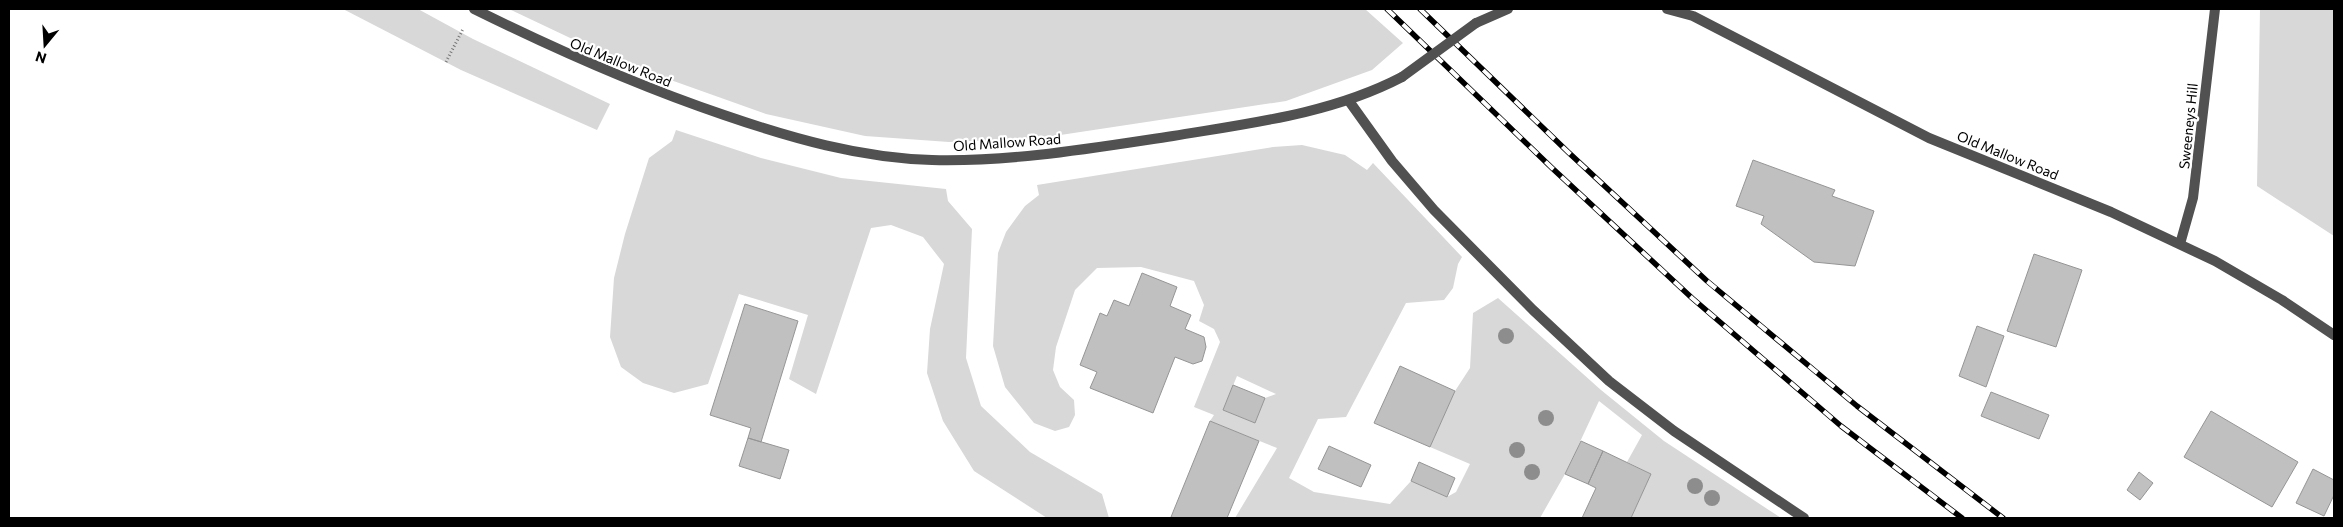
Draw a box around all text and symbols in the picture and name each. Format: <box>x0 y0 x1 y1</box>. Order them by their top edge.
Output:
north arrow <box>20 20 70 70</box>
street label: Old Mallow Road <box>568 34 674 90</box>
text: N <box>33 48 48 68</box>
street label: Sweeneys Hill <box>2175 82 2201 170</box>
street label: Old Mallow Road <box>1955 127 2061 183</box>
street label: Old Mallow Road <box>952 130 1062 154</box>

